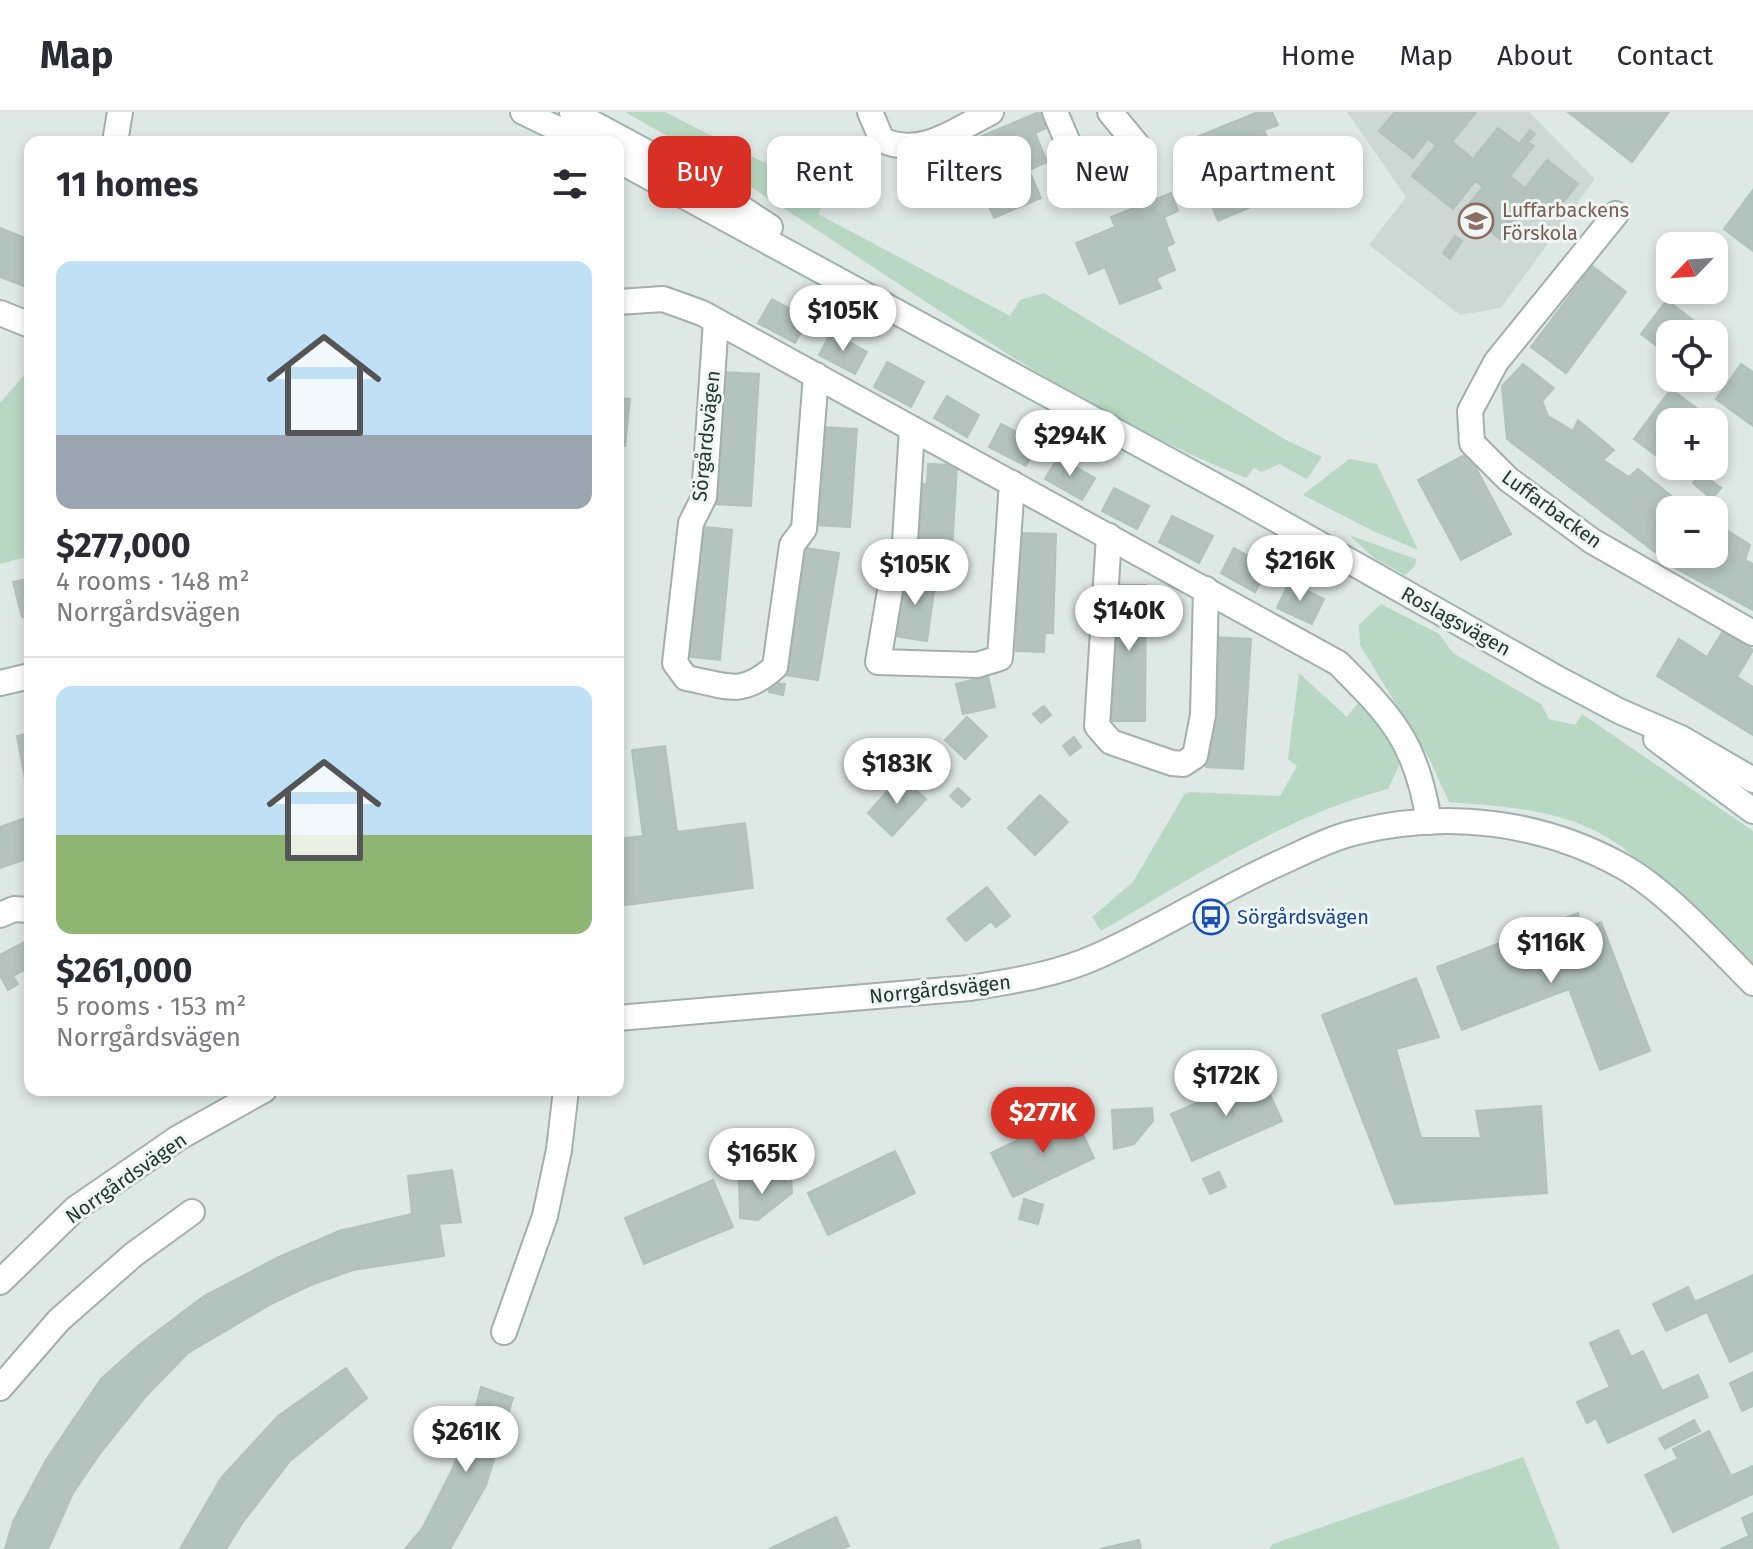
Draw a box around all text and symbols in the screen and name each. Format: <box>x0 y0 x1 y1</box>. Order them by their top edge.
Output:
text: Map <box>40 32 113 78</box>
text: Home <box>1281 39 1355 72</box>
text: Map <box>1399 39 1453 72</box>
text: About <box>1497 39 1572 72</box>
text: Contact <box>1616 39 1713 72</box>
chip: Buy <box>648 136 751 208</box>
chip: Rent <box>767 136 881 208</box>
chip: Filters <box>897 136 1031 208</box>
chip: New <box>1047 136 1157 208</box>
chip: Apartment <box>1173 136 1363 208</box>
icon: filters <box>548 162 592 206</box>
text: 11 homes <box>56 164 198 205</box>
place label: Luffarbackens Förskola <box>1502 198 1629 245</box>
school or university icon: Luffarbackens Förskola <box>1457 202 1495 240</box>
north arrow <box>1656 232 1728 304</box>
map controls <box>1656 232 1728 568</box>
pin: $105K <box>787 285 899 353</box>
text: $105K <box>807 295 879 326</box>
icon: home <box>252 313 396 457</box>
button: locate <box>1656 320 1728 392</box>
street label: Sörgårdsvägen <box>687 369 725 503</box>
button: + <box>1656 408 1728 480</box>
pin: $294K <box>1014 410 1126 478</box>
text: $294K <box>1034 420 1106 451</box>
street label: Luffarbacken <box>1497 465 1607 553</box>
button: − <box>1656 496 1728 568</box>
text: $277,000 <box>56 525 191 566</box>
pin: $216K <box>1244 535 1356 603</box>
pin: $105K <box>859 539 971 607</box>
text: $216K <box>1265 545 1335 576</box>
text: $105K <box>879 549 951 580</box>
text: 4 rooms · 148 m² <box>56 566 250 597</box>
street label: Roslagsvägen <box>1397 581 1515 661</box>
pin: $140K <box>1073 585 1185 653</box>
text: $140K <box>1093 595 1165 626</box>
text: Norrgårdsvägen <box>56 597 241 628</box>
icon: home <box>252 738 396 882</box>
pin: $183K <box>841 738 953 806</box>
text: $183K <box>862 748 932 779</box>
bus stop icon: Sörgårdsvägen <box>1192 898 1230 936</box>
place label: Sörgårdsvägen <box>1237 905 1369 929</box>
pin: $116K <box>1495 917 1607 985</box>
text: $116K <box>1517 927 1585 958</box>
text: $261,000 <box>56 950 192 991</box>
street label: Norrgårdsvägen <box>868 970 1012 1008</box>
text: 5 rooms · 153 m² <box>56 991 247 1022</box>
text: Norrgårdsvägen <box>56 1022 241 1053</box>
pin: $172K <box>1170 1050 1282 1118</box>
text: $172K <box>1192 1060 1260 1091</box>
pin: $277K <box>987 1087 1099 1155</box>
text: $277K <box>1009 1097 1077 1128</box>
street label: Norrgårdsvägen <box>61 1127 191 1229</box>
pin: $165K <box>706 1128 818 1196</box>
text: $165K <box>727 1138 797 1169</box>
pin: $261K <box>410 1406 522 1474</box>
text: $261K <box>431 1416 501 1447</box>

